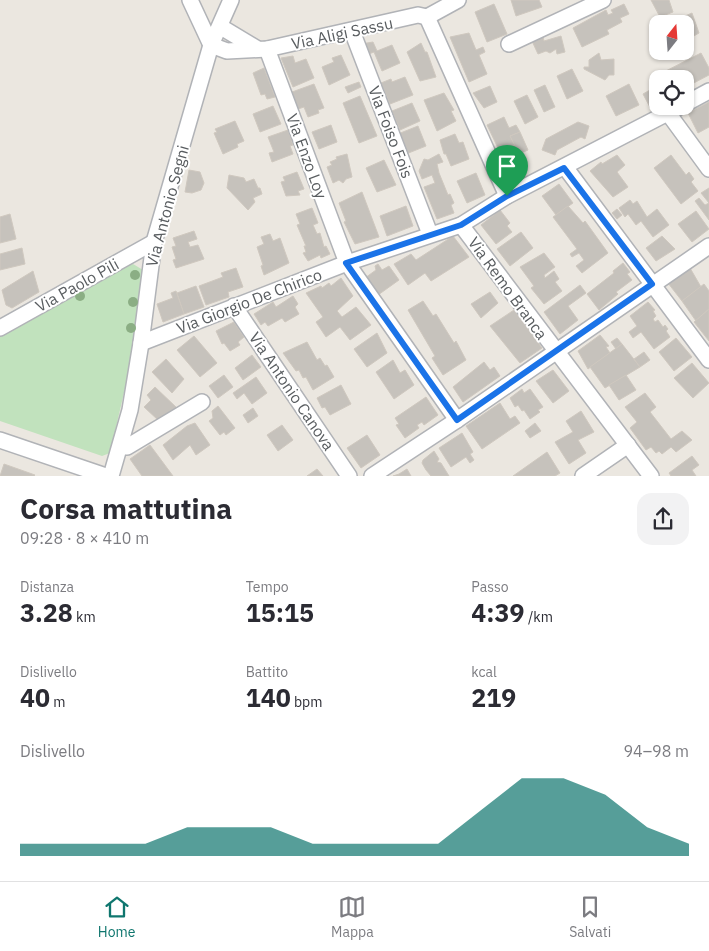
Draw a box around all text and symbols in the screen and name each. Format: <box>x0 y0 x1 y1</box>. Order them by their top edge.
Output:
street label: Via Aligi Sassu <box>289 12 395 54</box>
north arrow <box>649 15 694 60</box>
map controls <box>649 15 694 115</box>
button: locate <box>649 70 694 115</box>
street label: Via Foiso Fois <box>364 83 418 181</box>
street label: Via Enzo Loy <box>282 111 332 201</box>
street label: Via Antonio Segni <box>141 143 193 269</box>
pin <box>486 145 528 196</box>
icon: arrive <box>493 152 521 180</box>
street label: Via Remo Branca <box>464 233 552 344</box>
street label: Via Paolo Pili <box>32 254 122 316</box>
street label: Via Giorgio De Chirico <box>174 264 324 338</box>
street label: Via Antonio Canova <box>245 328 339 454</box>
text: Corsa mattutina <box>20 490 232 527</box>
button: share <box>637 493 689 545</box>
text: 09:28 · 8 × 410 m <box>20 528 149 548</box>
text: Distanza <box>20 578 74 596</box>
text: Tempo <box>246 578 289 596</box>
text: Passo <box>471 578 509 596</box>
text: 3.28 <box>20 596 73 629</box>
text: 15:15 <box>246 596 314 629</box>
text: 4:39 <box>471 596 525 629</box>
text: km <box>73 608 96 626</box>
text: /km <box>525 608 553 626</box>
text: Dislivello <box>20 663 77 681</box>
text: Battito <box>246 663 288 681</box>
text: kcal <box>471 663 497 681</box>
text: 40 <box>20 681 50 714</box>
text: 140 <box>246 681 291 714</box>
text: 219 <box>471 681 516 714</box>
text: m <box>50 693 66 711</box>
text: bpm <box>291 693 322 711</box>
text: Dislivello <box>20 741 85 761</box>
text: 94–98 m <box>623 741 689 761</box>
tab: Home <box>98 893 135 941</box>
tab: Mappa <box>331 893 374 941</box>
tab: Salvati <box>569 893 611 941</box>

